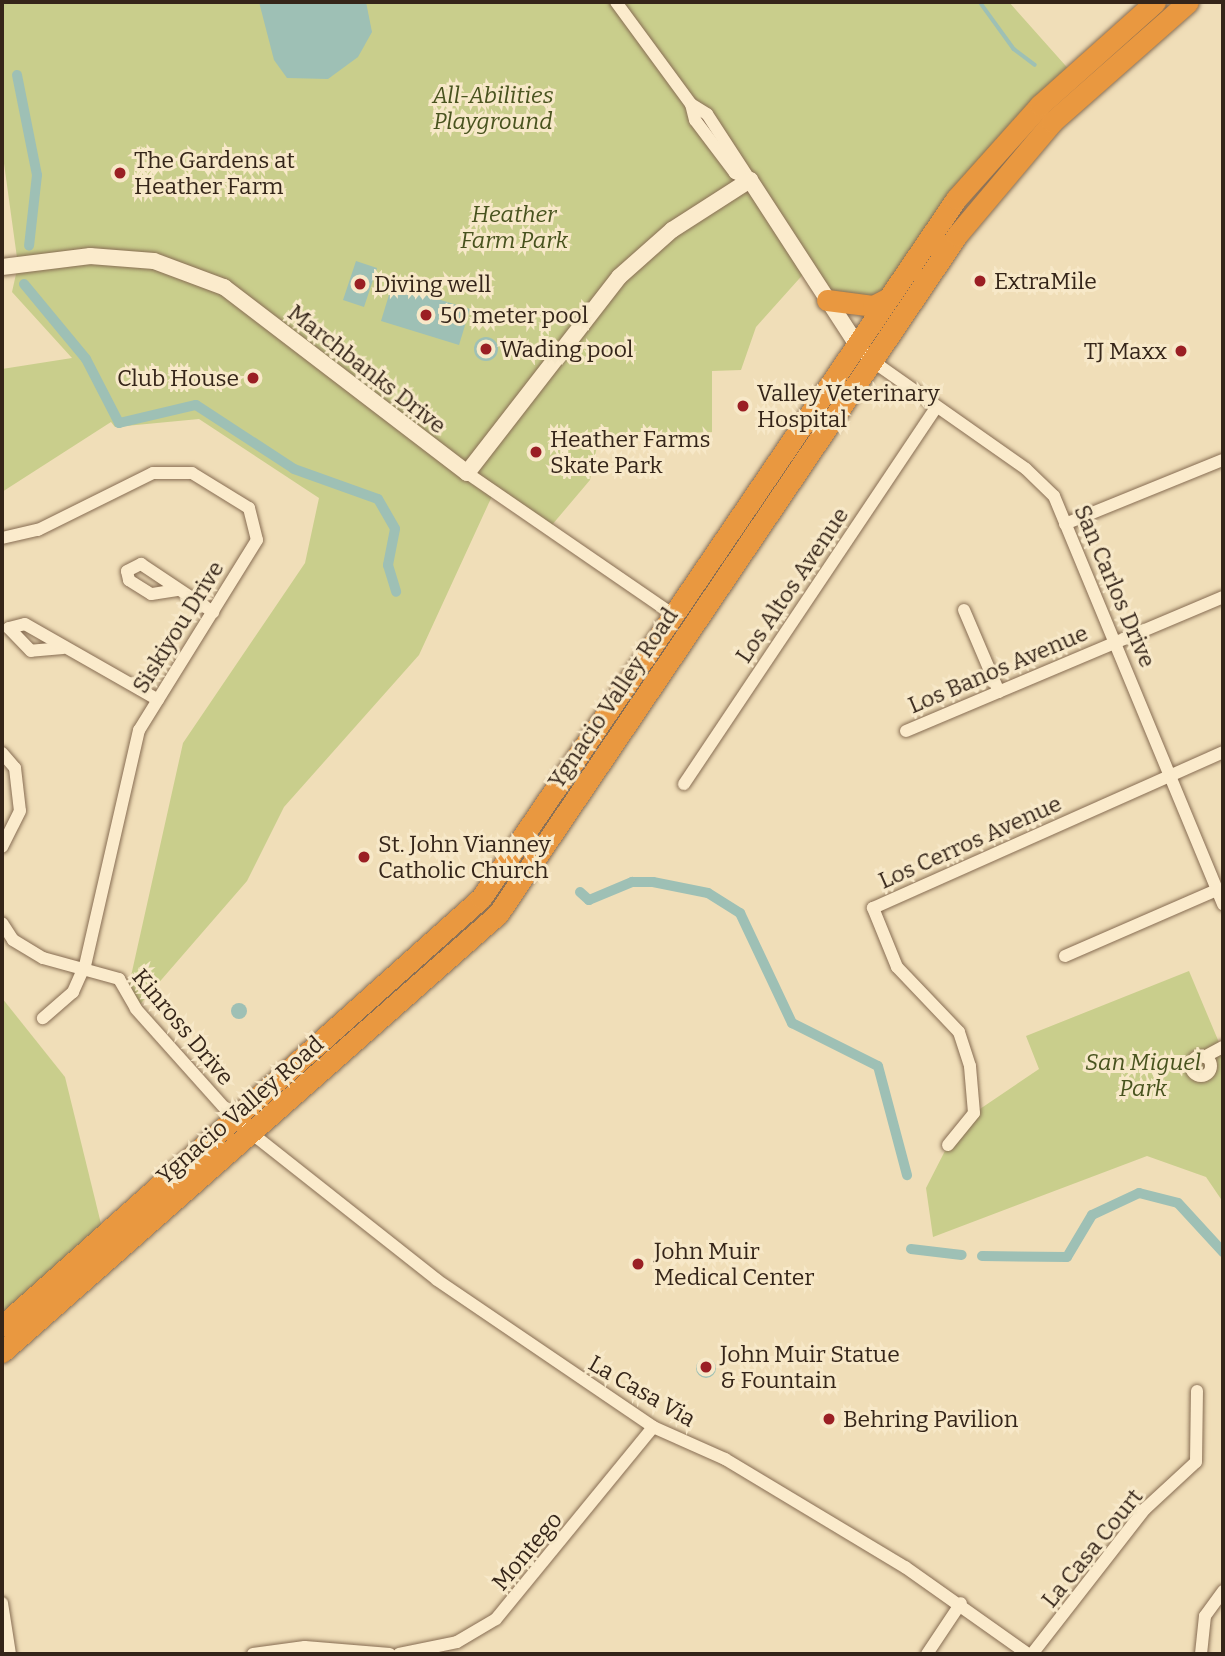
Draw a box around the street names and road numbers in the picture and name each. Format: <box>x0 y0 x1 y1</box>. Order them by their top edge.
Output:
street label: Marchbanks Drive <box>282 299 452 439</box>
street label: San Carlos Drive <box>1068 501 1162 671</box>
street label: Los Altos Avenue <box>730 502 854 668</box>
street label: Siskiyou Drive <box>126 556 230 698</box>
street label: Ygnacio Valley Road <box>542 603 684 793</box>
street label: Los Banos Avenue <box>904 619 1092 719</box>
street label: Los Cerros Avenue <box>874 789 1066 895</box>
street label: Kinross Drive <box>126 963 240 1091</box>
street label: Ygnacio Valley Road <box>151 1030 329 1190</box>
street label: La Casa Via <box>584 1349 700 1433</box>
street label: La Casa Court <box>1036 1483 1148 1613</box>
street label: Montego <box>486 1506 568 1596</box>

